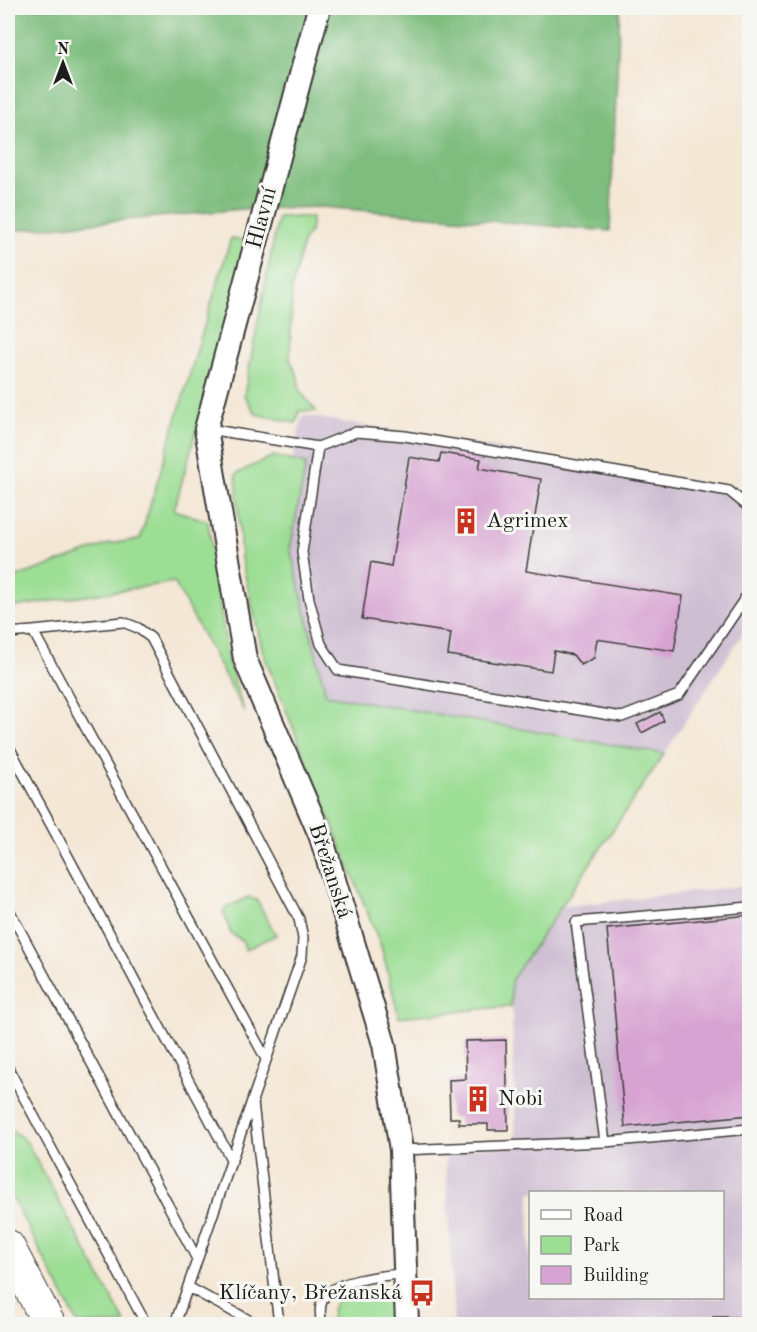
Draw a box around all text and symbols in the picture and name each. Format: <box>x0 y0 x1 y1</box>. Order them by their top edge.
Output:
north arrow <box>33 33 93 93</box>
text: N <box>57 42 70 58</box>
street label: Hlavní <box>243 184 281 251</box>
building icon: Agrimex <box>451 506 481 536</box>
place label: Agrimex <box>486 510 569 532</box>
street label: Břežanská <box>304 821 356 921</box>
building icon: Nobi <box>463 1084 493 1114</box>
place label: Nobi <box>498 1088 543 1110</box>
legend <box>529 1191 724 1299</box>
text: Road <box>583 1207 623 1225</box>
text: Park <box>583 1237 620 1255</box>
text: Building <box>583 1267 649 1285</box>
bus stop icon: Klíčany, Břežanská <box>407 1278 437 1308</box>
place label: Klíčany, Břežanská <box>219 1282 402 1304</box>

